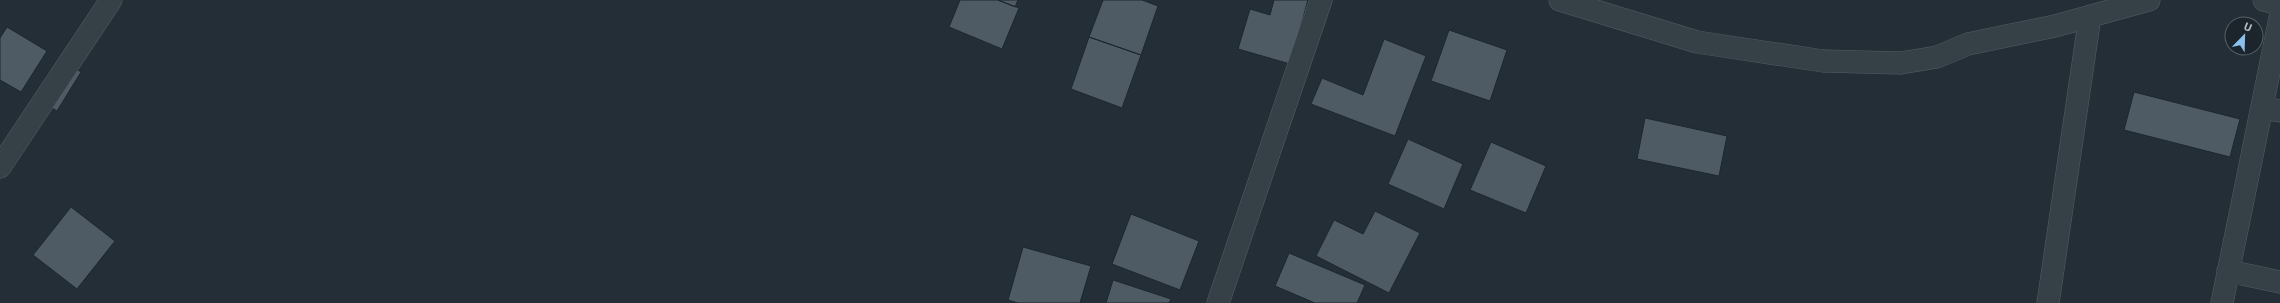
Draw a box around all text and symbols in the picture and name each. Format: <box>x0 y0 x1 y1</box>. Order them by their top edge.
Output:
north arrow <box>2224 16 2264 56</box>
text: U <box>2242 19 2254 34</box>

